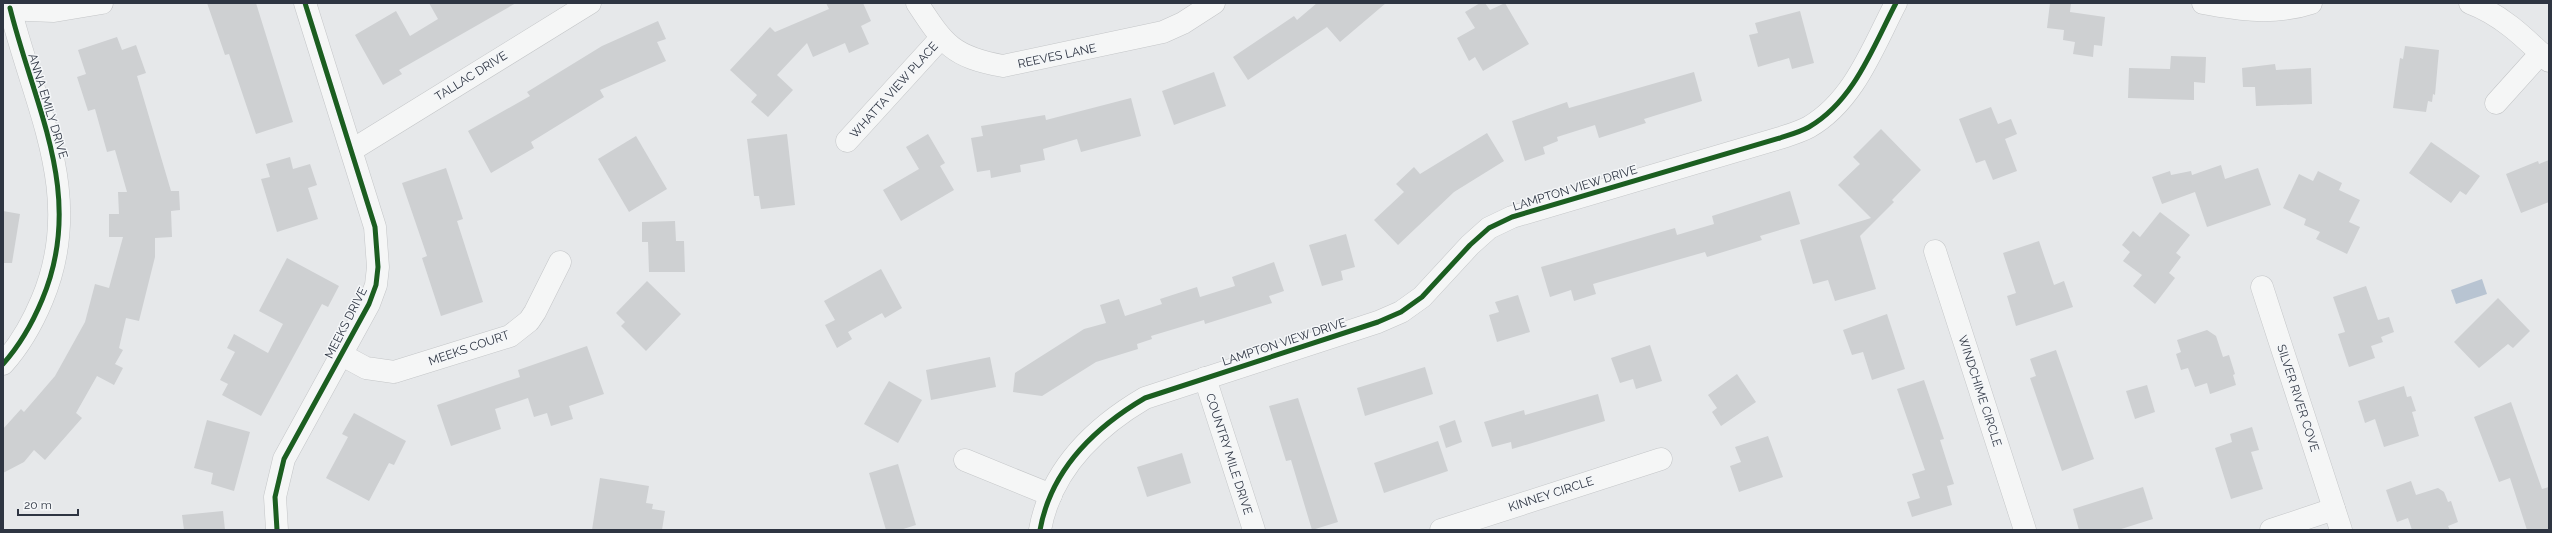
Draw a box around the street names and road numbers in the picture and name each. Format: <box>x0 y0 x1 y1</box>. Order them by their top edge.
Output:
street label: WHATTA VIEW PLACE <box>847 39 941 141</box>
street label: REEVES LANE <box>1016 41 1098 71</box>
street label: TALLAC DRIVE <box>432 48 510 104</box>
street label: ANNA EMILY DRIVE <box>25 52 71 160</box>
street label: LAMPTON VIEW DRIVE <box>1511 162 1639 214</box>
street label: MEEKS DRIVE <box>322 285 370 361</box>
street label: LAMPTON VIEW DRIVE <box>1220 315 1348 369</box>
street label: MEEKS COURT <box>427 327 512 368</box>
street label: WINDCHIME CIRCLE <box>1955 334 2005 448</box>
street label: SILVER RIVER COVE <box>2274 343 2322 453</box>
street label: COUNTRY MILE DRIVE <box>1203 392 1255 516</box>
street label: KINNEY CIRCLE <box>1507 474 1595 514</box>

